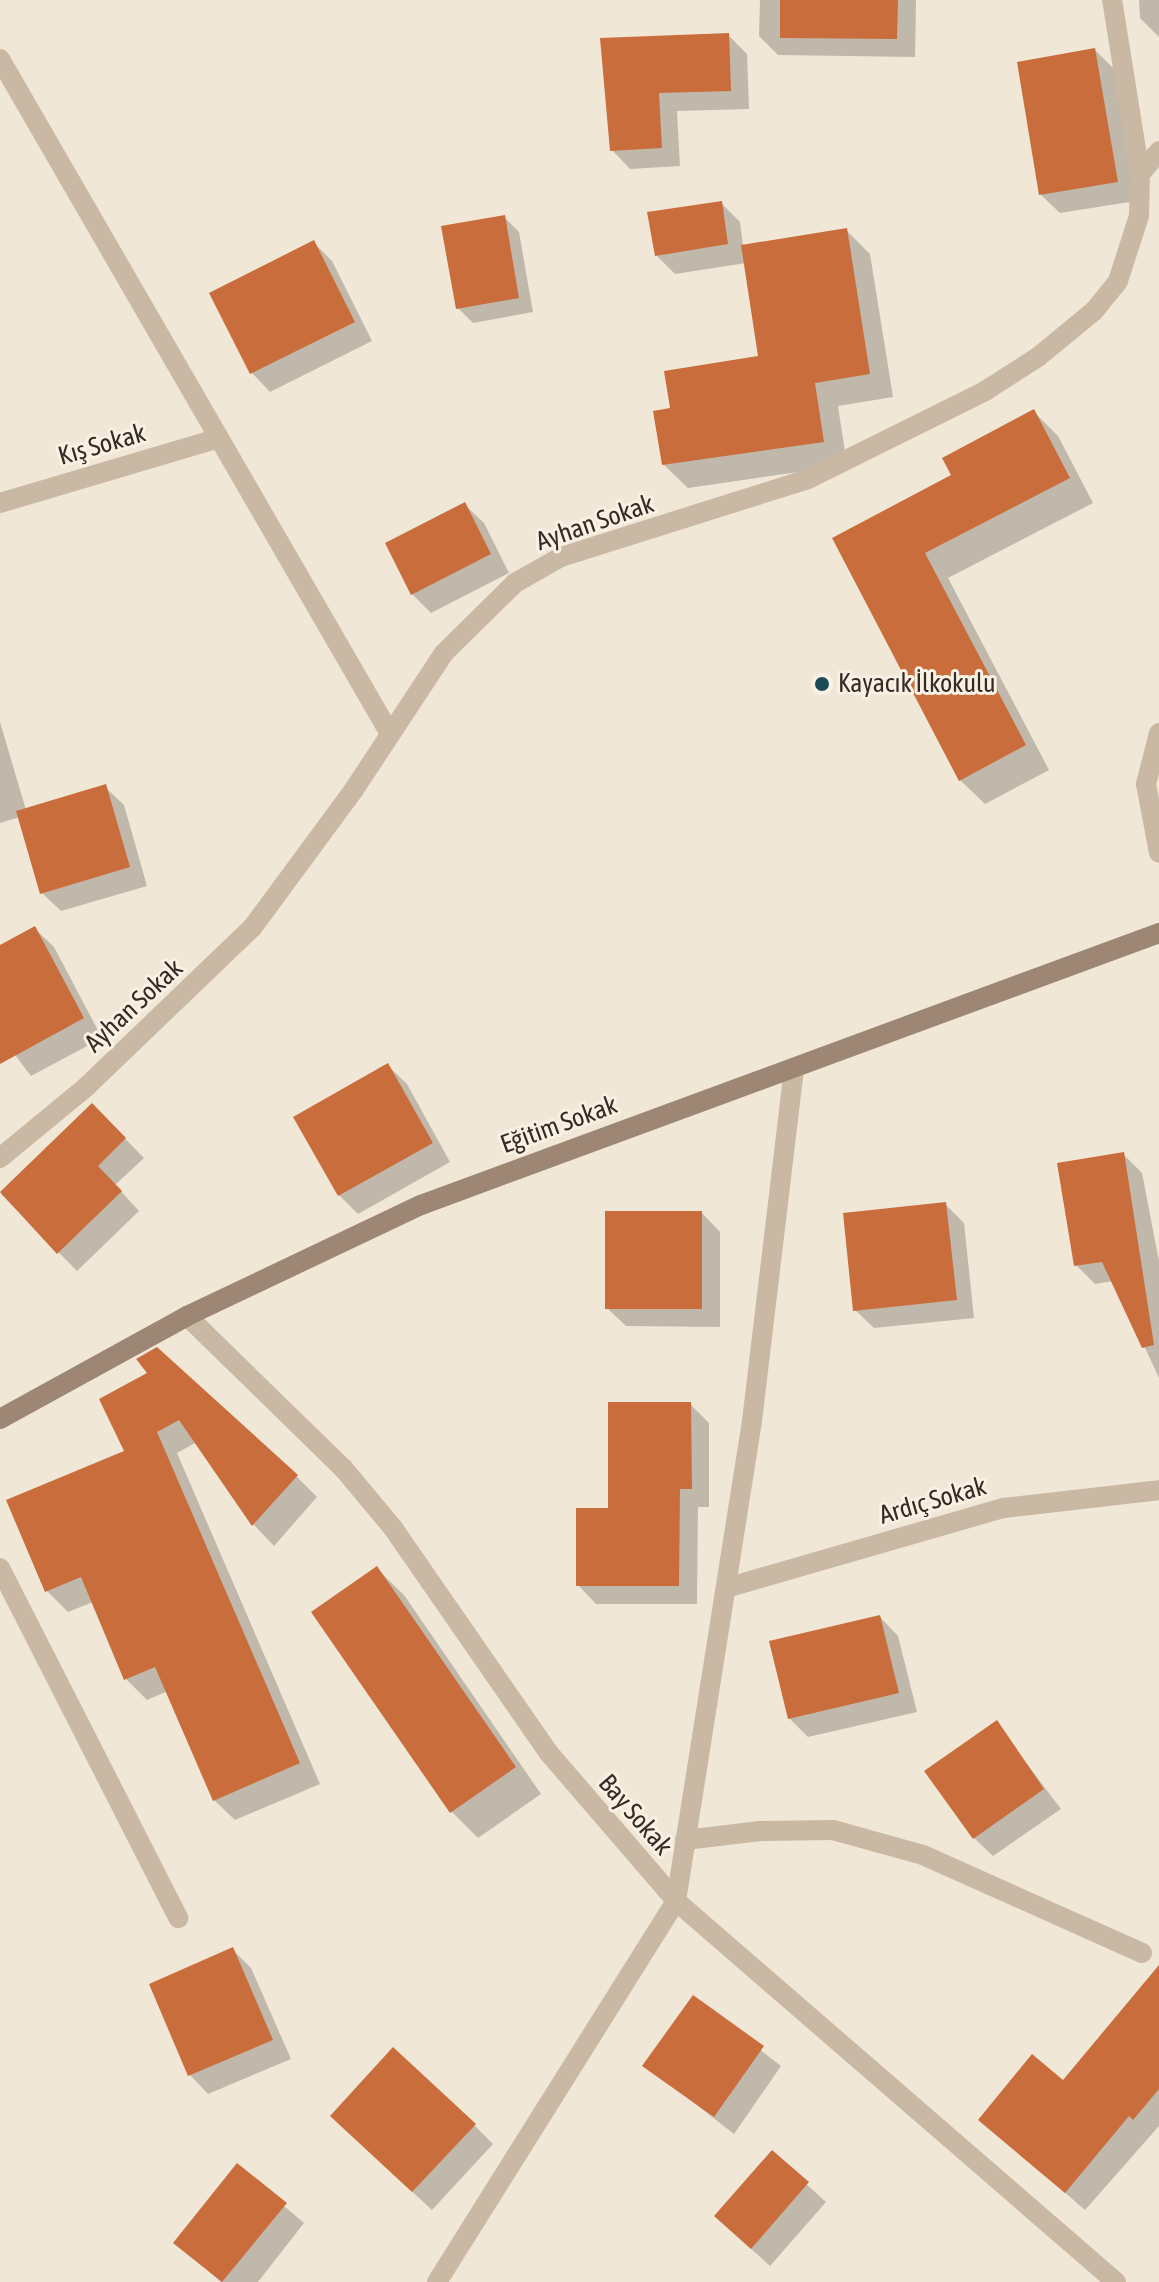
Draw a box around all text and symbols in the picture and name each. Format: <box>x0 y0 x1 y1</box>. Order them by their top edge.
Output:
street label: Kış Sokak <box>55 418 149 472</box>
street label: Ayhan Sokak <box>532 488 658 558</box>
place label: Kayacık İlkokulu <box>838 668 996 700</box>
marker: Kayacık İlkokulu <box>813 675 831 693</box>
street label: Ayhan Sokak <box>79 953 189 1059</box>
street label: Eğitim Sokak <box>496 1089 622 1161</box>
street label: Ardıç Sokak <box>876 1471 990 1531</box>
street label: Bay Sokak <box>591 1768 679 1862</box>

